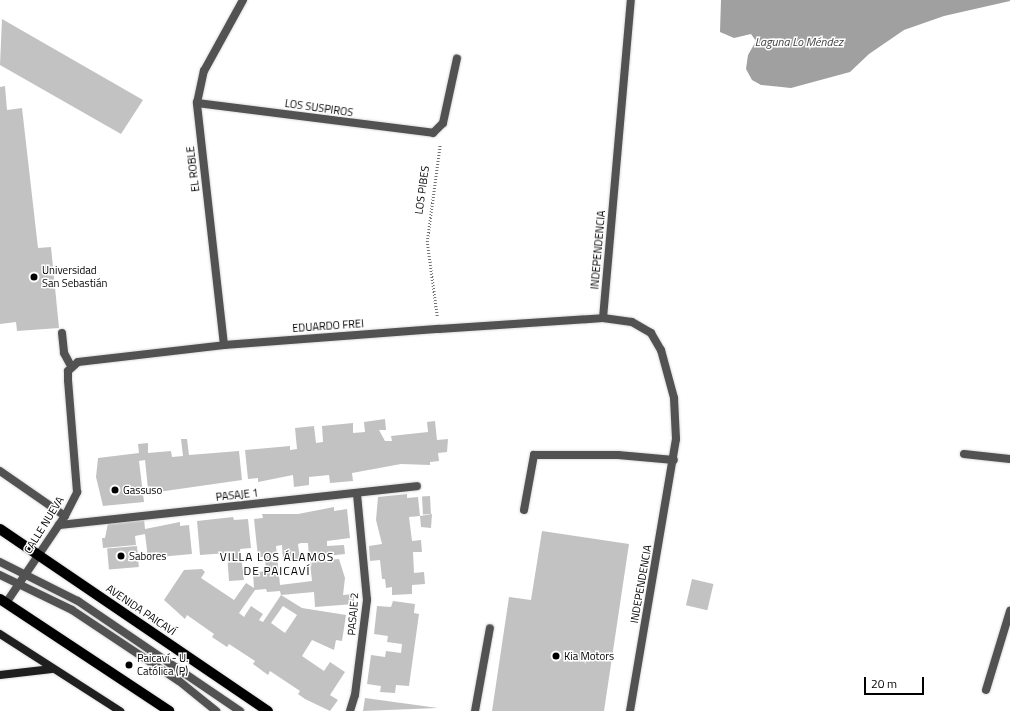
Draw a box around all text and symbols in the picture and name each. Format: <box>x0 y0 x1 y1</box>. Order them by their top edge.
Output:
water label: Laguna Lo Méndez <box>755 35 843 49</box>
street label: LOS SUSPIROS <box>284 97 354 119</box>
street label: EL ROBLE <box>184 145 202 193</box>
street label: LOS PIBES <box>412 165 432 215</box>
street label: INDEPENDENCIA <box>588 210 608 290</box>
place label: Universidad San Sebastián <box>42 264 107 290</box>
marker: Universidad San Sebastián <box>29 272 39 282</box>
street label: EDUARDO FREI <box>292 317 364 335</box>
place label: Gassuso <box>123 483 162 497</box>
marker: Gassuso <box>110 485 120 495</box>
street label: PASAJE 1 <box>215 486 259 504</box>
street label: CALLE NUEVA <box>21 494 67 556</box>
street label: INDEPENDENCIA <box>628 544 654 624</box>
place label: Sabores <box>129 549 166 563</box>
district label: VILLA LOS ÁLAMOS DE PAICAVÍ <box>220 550 334 578</box>
marker: Sabores <box>116 551 126 561</box>
street label: AVENIDA PAICAVÍ <box>103 582 179 638</box>
street label: PASAJE 2 <box>345 592 361 636</box>
place label: Kia Motors <box>564 649 614 663</box>
marker: Kia Motors <box>551 651 561 661</box>
place label: Paicaví - U. Católica (P) <box>137 652 188 678</box>
marker: Paicaví - U. Católica (P) <box>124 660 134 670</box>
scale bar <box>866 669 926 695</box>
text: 20 m <box>871 674 897 693</box>

